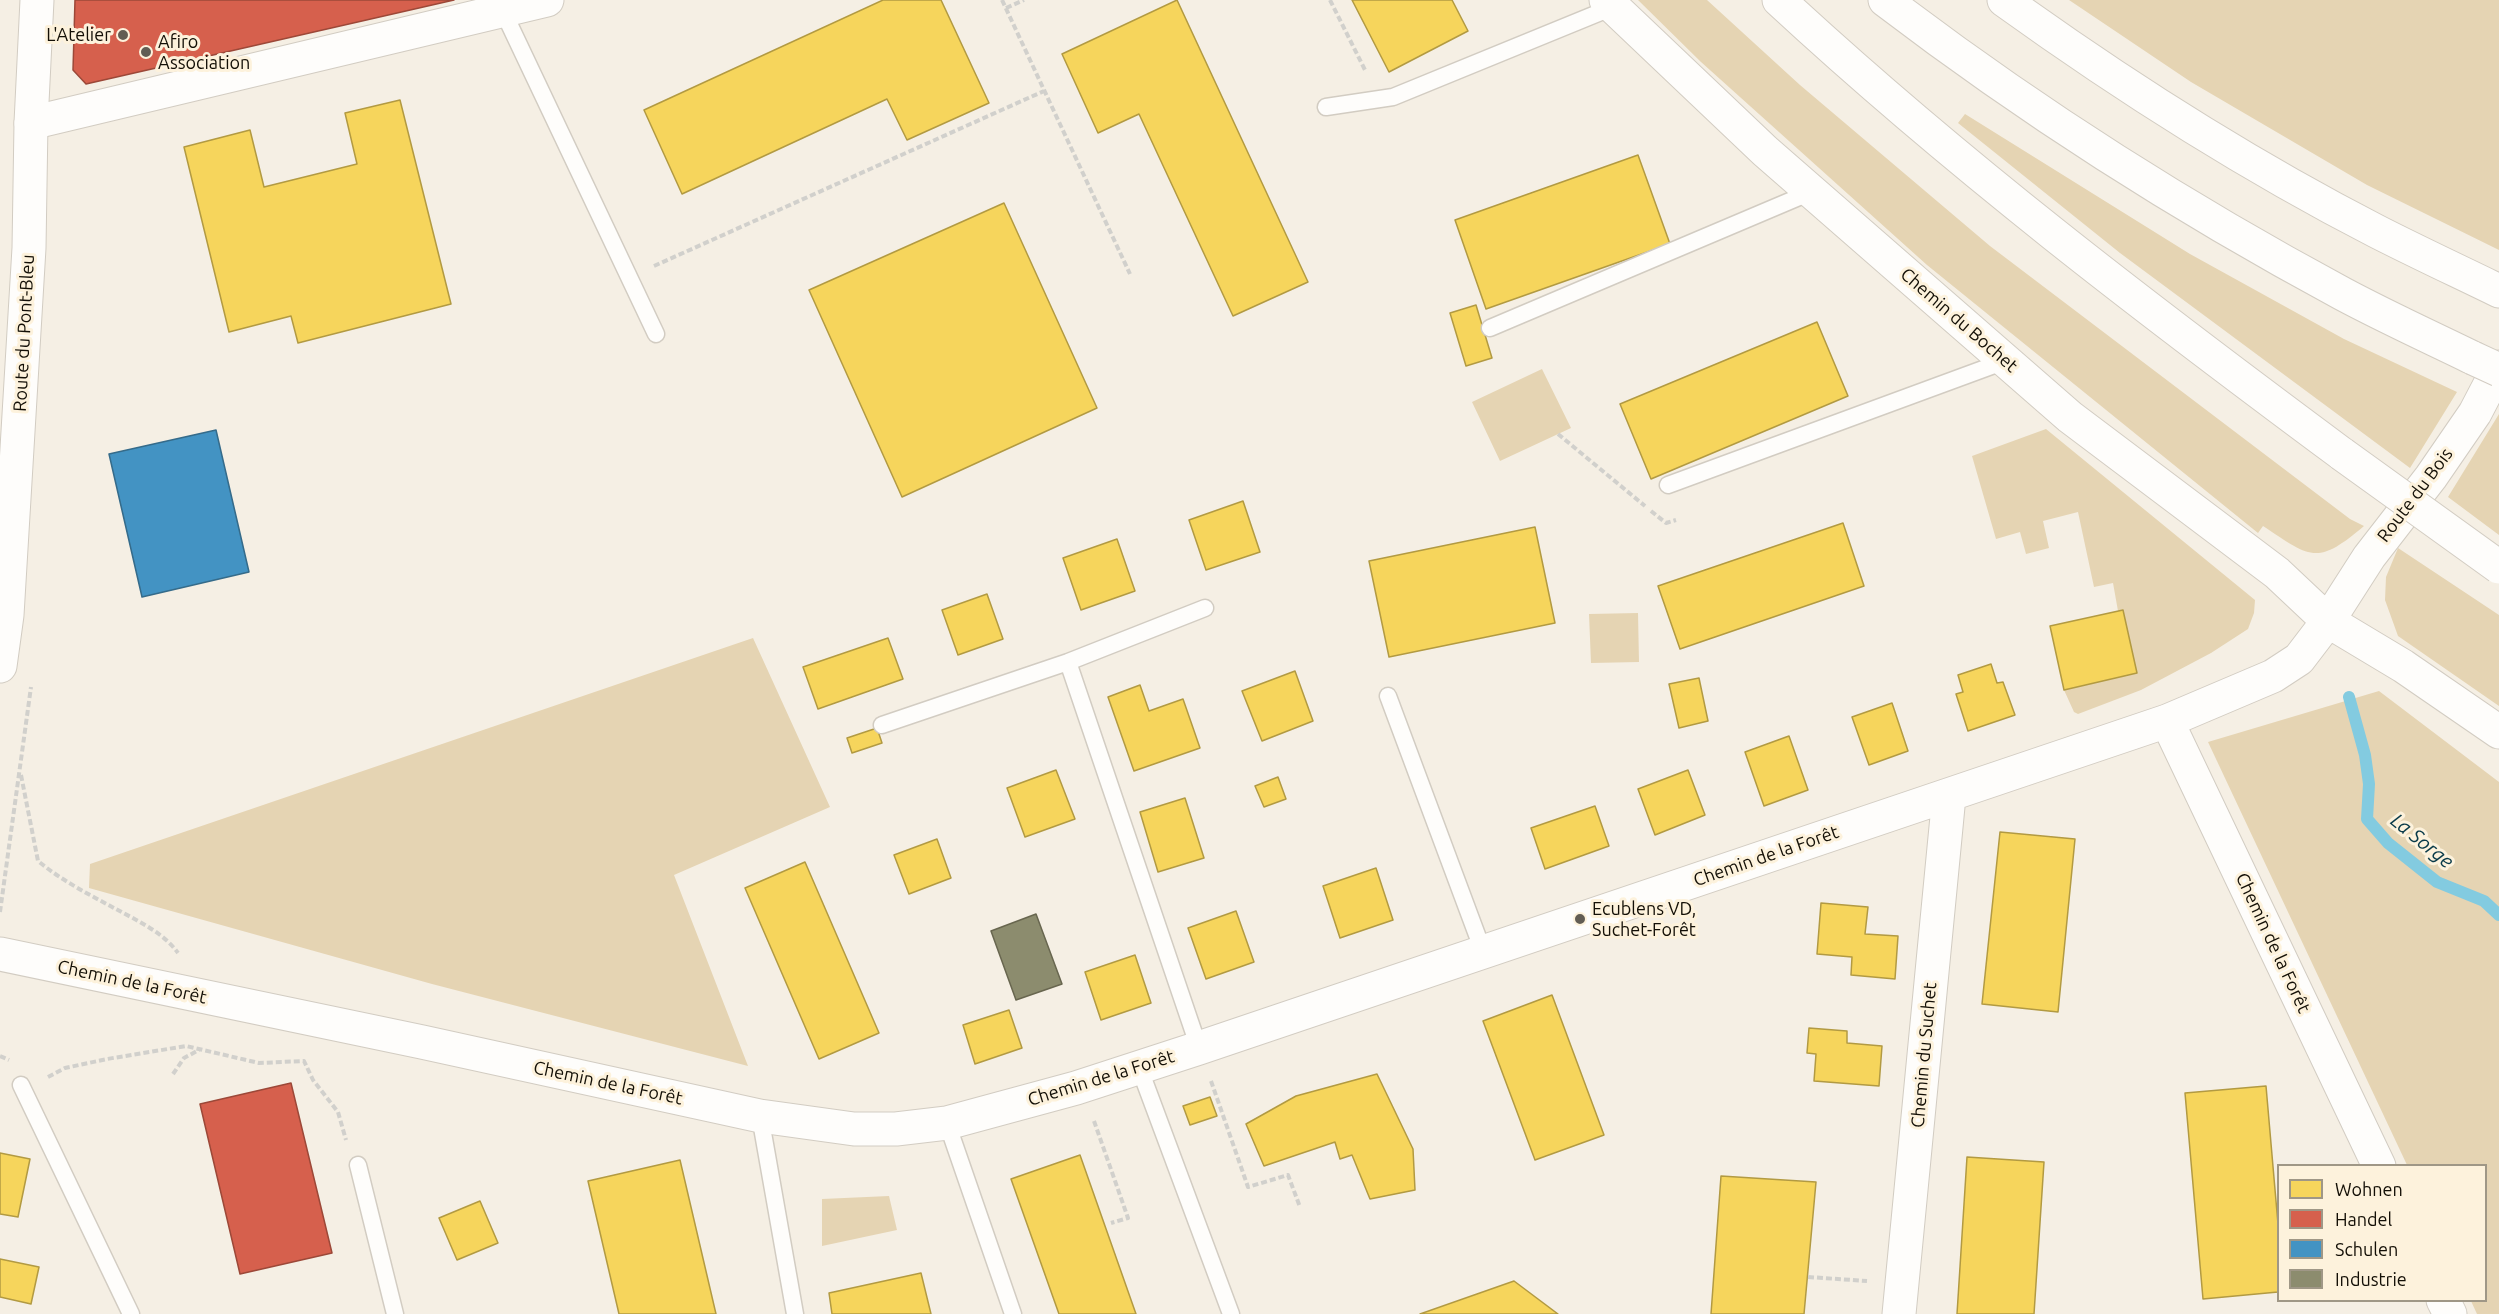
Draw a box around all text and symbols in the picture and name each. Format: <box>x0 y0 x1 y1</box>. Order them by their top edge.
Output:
place label: L'Atelier <box>46 24 111 46</box>
marker: L'Atelier <box>116 28 130 42</box>
place label: Afiro Association <box>158 31 250 74</box>
marker: Afiro Association <box>139 45 153 59</box>
street label: Route du Pont-Bleu <box>9 254 39 412</box>
street label: Chemin du Bochet <box>1896 263 2022 377</box>
street label: Route du Bois <box>2373 444 2457 546</box>
water label: La Sorge <box>2386 808 2458 874</box>
street label: Chemin de la Forêt <box>1691 821 1841 891</box>
street label: Chemin de la Forêt <box>2231 870 2315 1016</box>
place label: Ecublens VD, Suchet-Forêt <box>1592 898 1696 940</box>
marker: Ecublens VD, Suchet-Forêt <box>1573 912 1587 926</box>
street label: Chemin de la Forêt <box>55 956 209 1008</box>
street label: Chemin du Suchet <box>1907 981 1941 1129</box>
street label: Chemin de la Forêt <box>1025 1045 1177 1111</box>
street label: Chemin de la Forêt <box>531 1057 685 1109</box>
legend <box>2277 1164 2487 1302</box>
text: Wohnen <box>2335 1179 2403 1199</box>
text: Handel <box>2335 1209 2392 1229</box>
text: Schulen <box>2335 1239 2398 1259</box>
text: Industrie <box>2335 1269 2407 1289</box>

